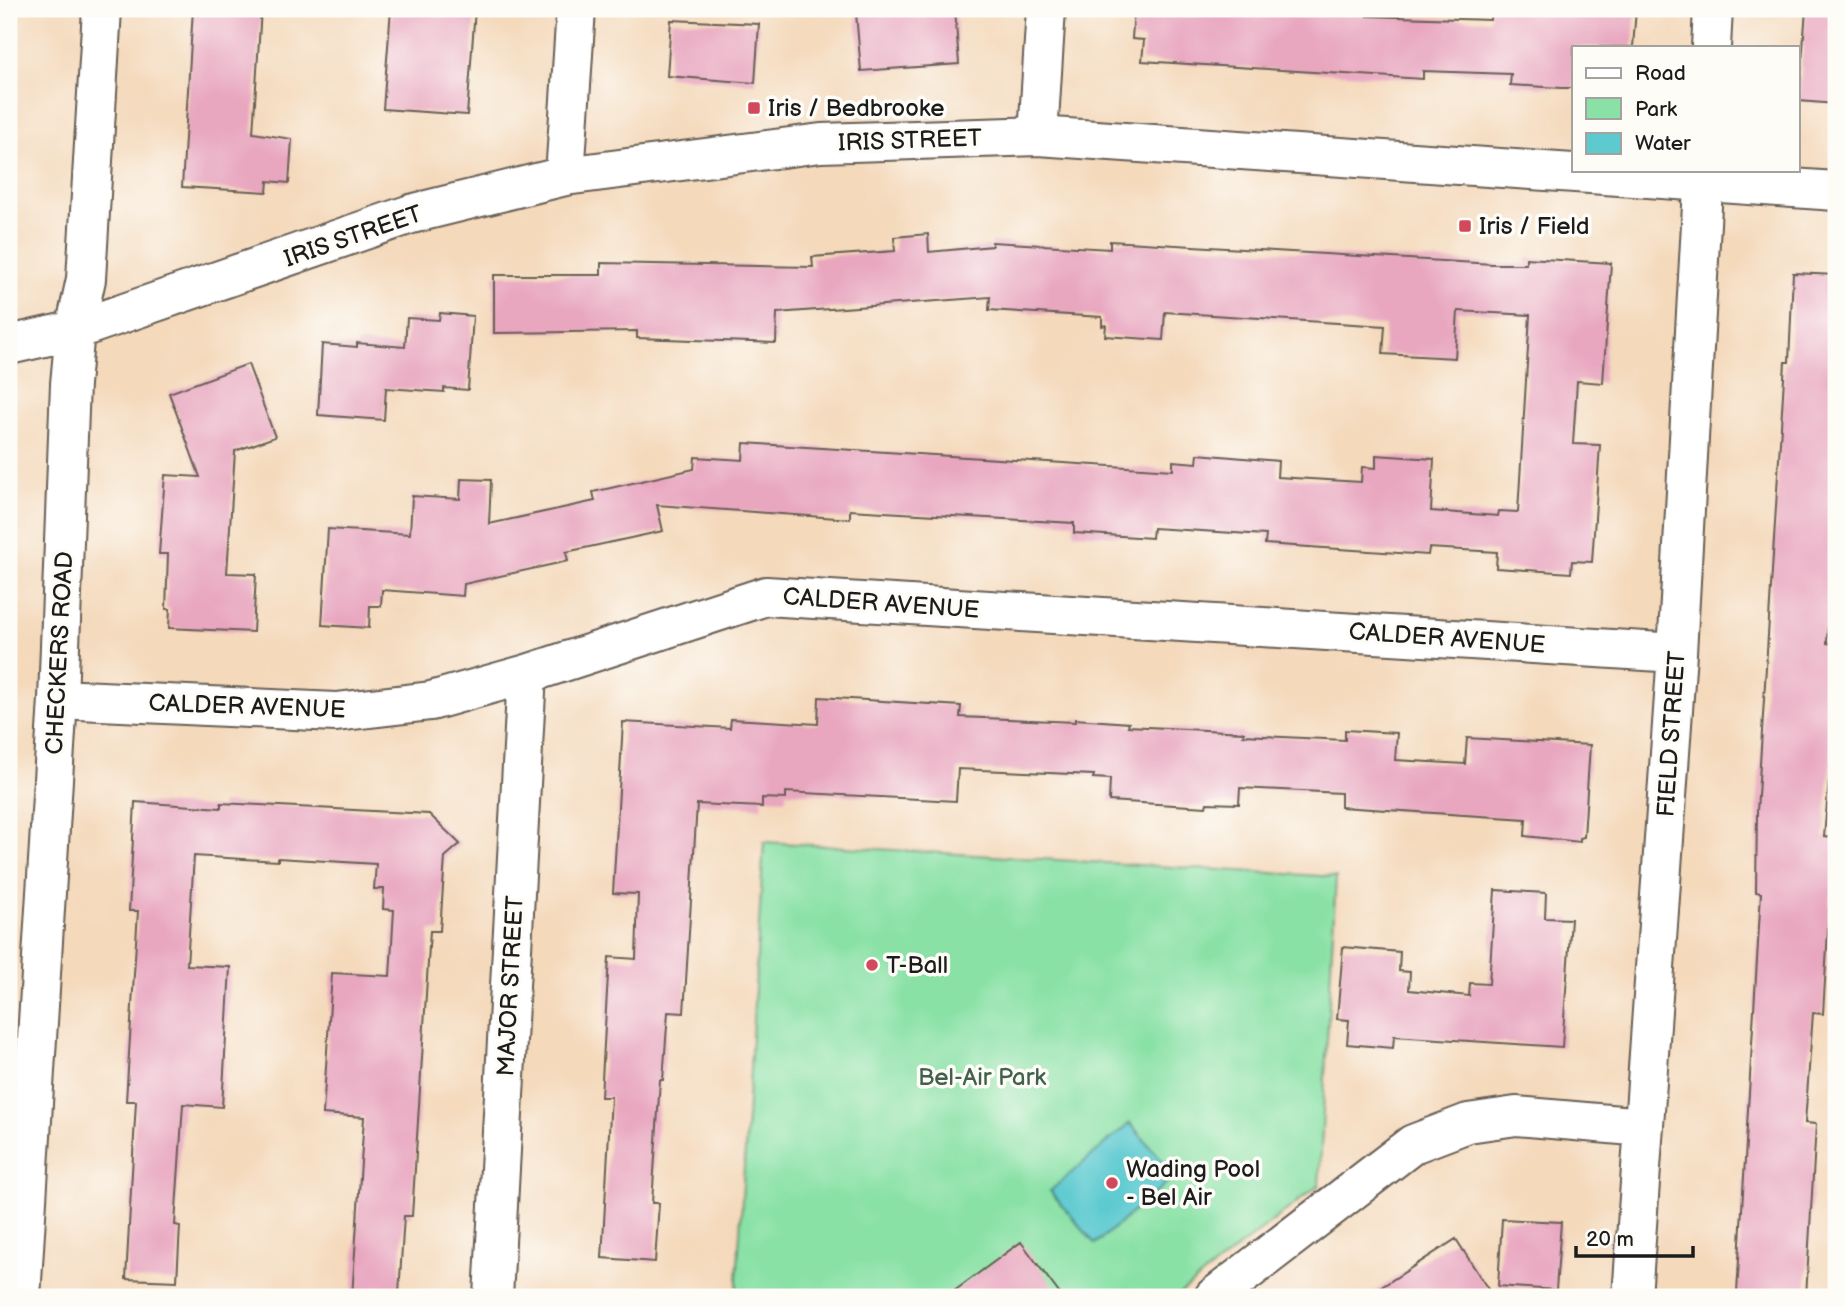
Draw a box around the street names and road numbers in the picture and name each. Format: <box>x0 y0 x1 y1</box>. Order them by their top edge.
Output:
street label: IRIS STREET <box>838 123 983 158</box>
street label: IRIS STREET <box>280 199 427 274</box>
street label: CHECKERS ROAD <box>40 551 79 755</box>
street label: CALDER AVENUE <box>782 582 980 625</box>
street label: CALDER AVENUE <box>1348 617 1546 660</box>
street label: FIELD STREET <box>1651 649 1692 818</box>
street label: CALDER AVENUE <box>148 689 346 724</box>
street label: MAJOR STREET <box>491 894 530 1077</box>

